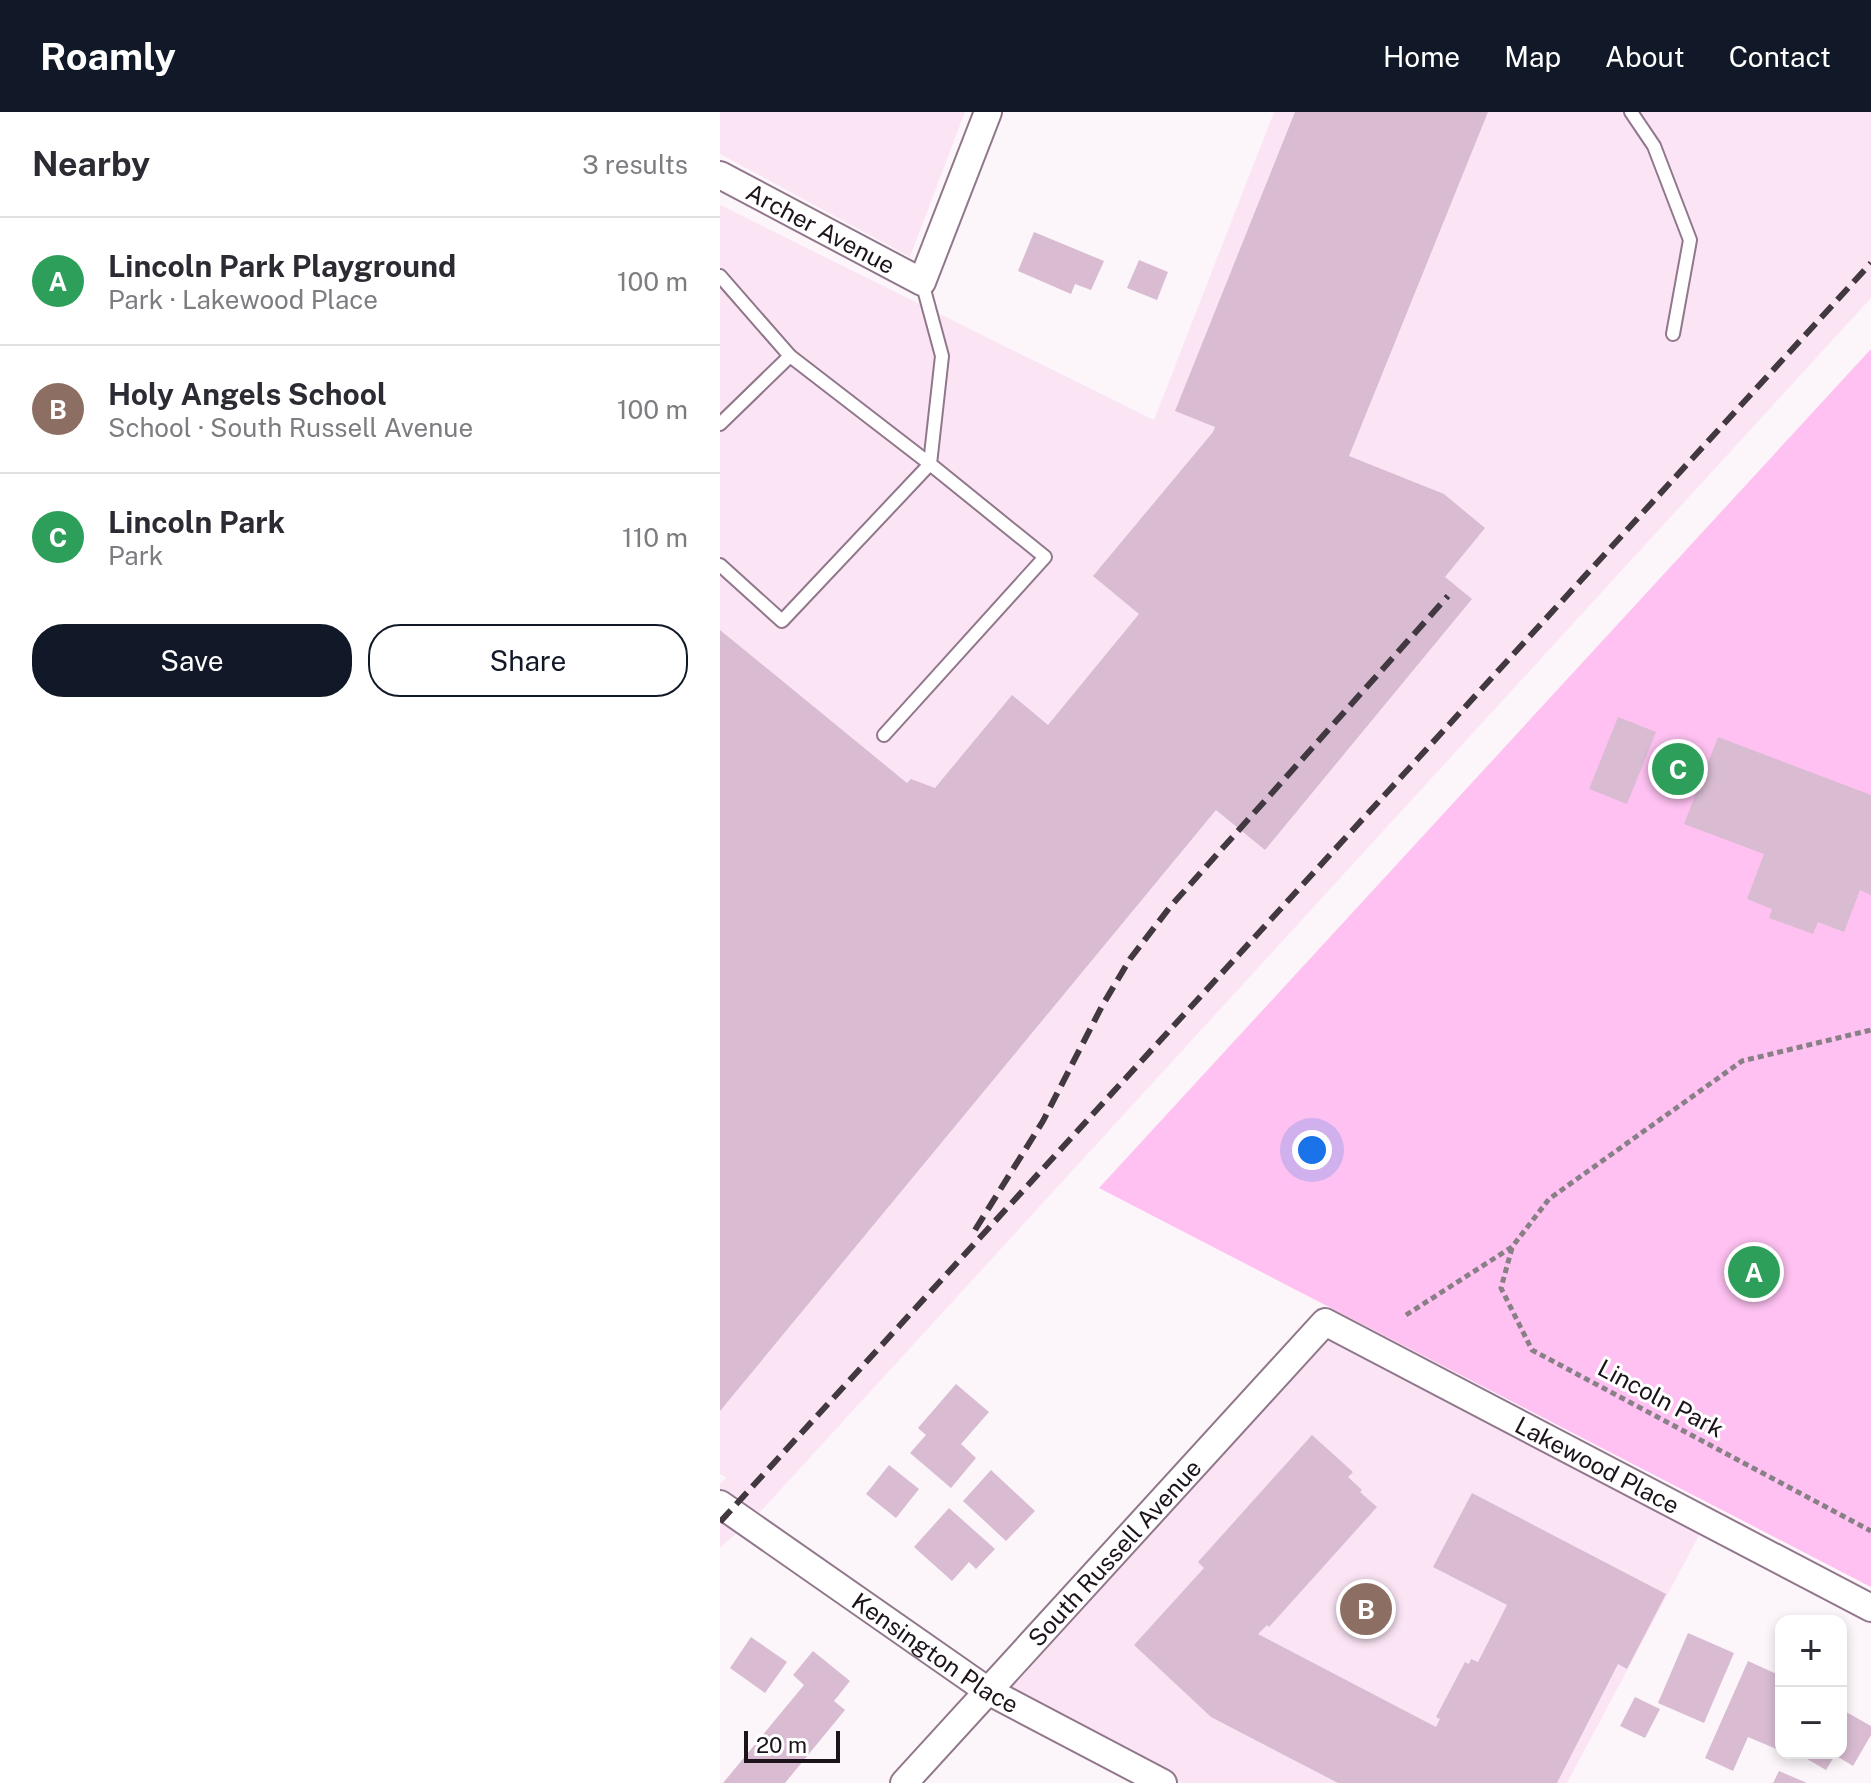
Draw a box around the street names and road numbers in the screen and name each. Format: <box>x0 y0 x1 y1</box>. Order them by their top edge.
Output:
street label: Archer Avenue <box>742 178 900 279</box>
street label: Lincoln Park <box>1593 1353 1729 1443</box>
street label: Lakewood Place <box>1511 1410 1684 1519</box>
street label: South Russell Avenue <box>1022 1453 1207 1652</box>
street label: Kensington Place <box>847 1587 1023 1719</box>

